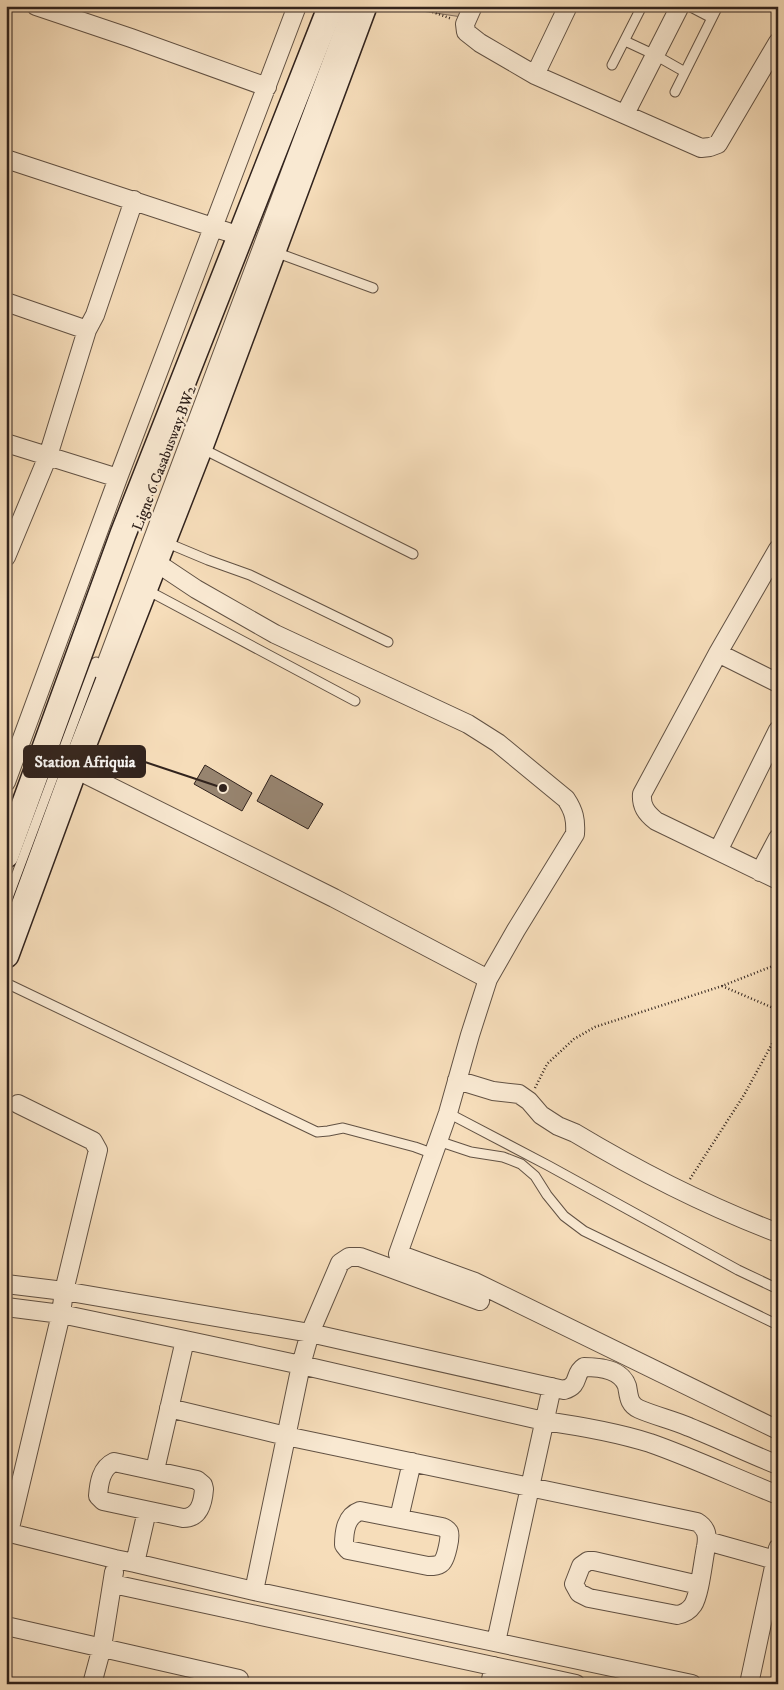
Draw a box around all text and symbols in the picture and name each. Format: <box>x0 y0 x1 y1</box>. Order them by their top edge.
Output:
street label: Ligne 6 Casabusway BW2 <box>128 382 201 533</box>
callout: Station Afriquia <box>24 746 145 777</box>
text: Station Afriquia <box>34 752 137 773</box>

